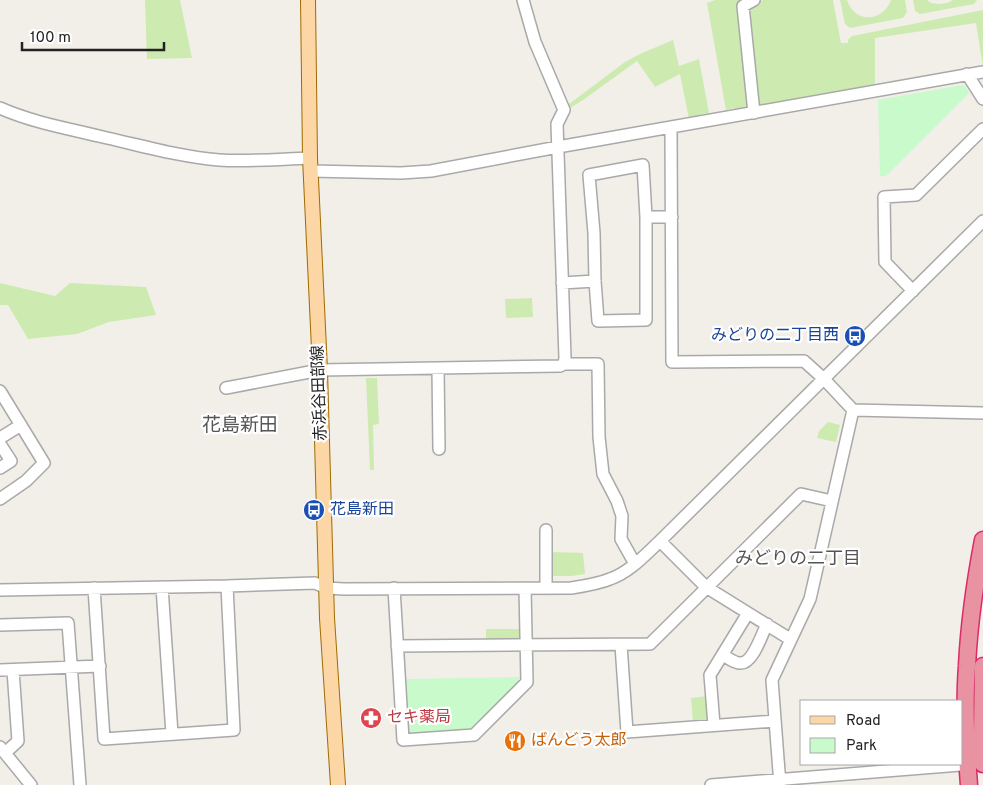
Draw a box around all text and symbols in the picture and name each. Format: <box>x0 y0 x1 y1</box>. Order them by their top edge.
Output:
scale bar <box>22 20 165 52</box>
text: 100 m <box>30 29 71 48</box>
bus stop icon: みどりの二丁目西 <box>843 324 867 348</box>
place label: みどりの二丁目西 <box>711 326 839 346</box>
street label: 赤浜谷田部線 <box>308 345 332 441</box>
district label: 花島新田 <box>202 414 278 438</box>
bus stop icon: 花島新田 <box>302 498 326 522</box>
place label: 花島新田 <box>330 500 394 520</box>
district label: みどりの二丁目 <box>735 548 861 571</box>
legend <box>800 700 963 765</box>
pharmacy icon: セキ薬局 <box>359 706 383 730</box>
place label: セキ薬局 <box>387 708 451 728</box>
text: Road <box>846 712 881 731</box>
restaurant icon: ばんどう太郎 <box>503 729 527 753</box>
place label: ばんどう太郎 <box>531 731 627 751</box>
text: Park <box>846 737 877 756</box>

